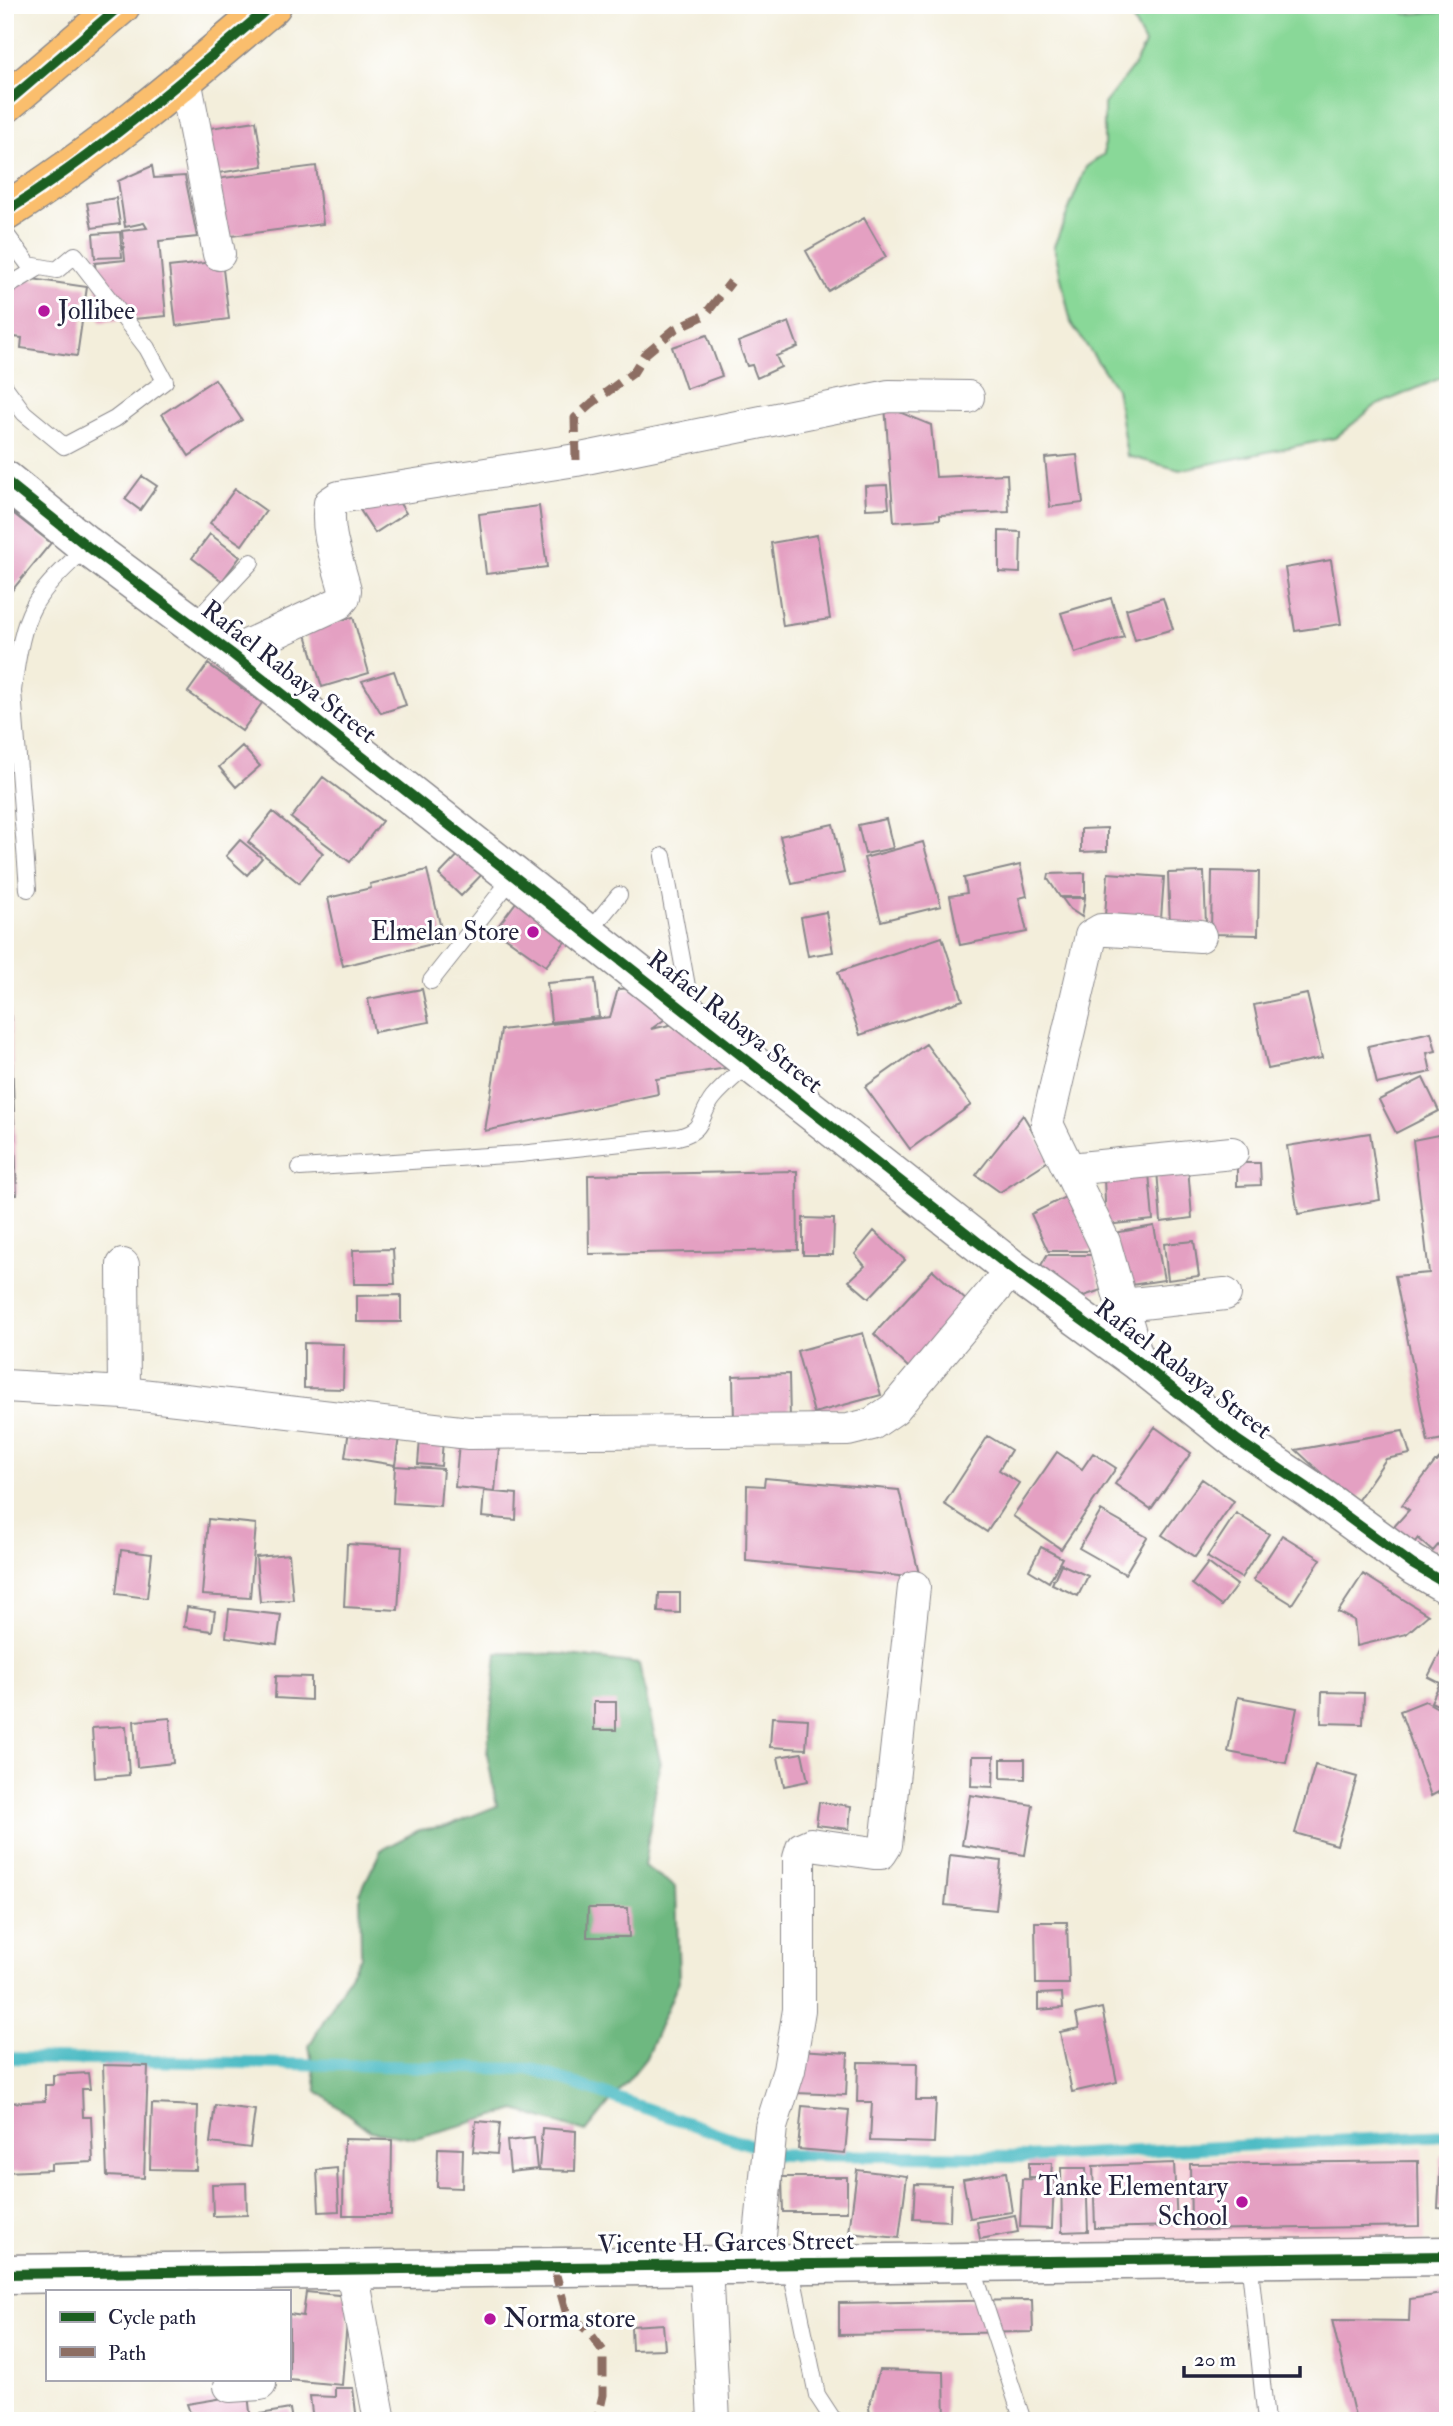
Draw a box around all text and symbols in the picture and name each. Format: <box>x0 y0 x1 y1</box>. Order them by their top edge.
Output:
place label: Jollibee <box>57 295 135 327</box>
marker: Jollibee <box>36 303 52 319</box>
street label: Rafael Rabaya Street <box>195 593 383 751</box>
place label: Elmelan Store <box>371 916 519 948</box>
marker: Elmelan Store <box>525 924 541 940</box>
street label: Rafael Rabaya Street <box>641 943 829 1101</box>
street label: Rafael Rabaya Street <box>1088 1292 1278 1446</box>
place label: Tanke Elementary School <box>1039 2171 1229 2233</box>
marker: Tanke Elementary School <box>1234 2194 1250 2210</box>
street label: Vicente H. Garces Street <box>597 2225 855 2261</box>
legend <box>46 2290 290 2380</box>
place label: Norma store <box>504 2303 636 2335</box>
text: Cycle path <box>108 2304 196 2331</box>
marker: Norma store <box>482 2311 498 2327</box>
scale bar <box>1184 2335 1299 2379</box>
text: Path <box>108 2340 146 2367</box>
text: 20 m <box>1194 2346 1236 2373</box>

